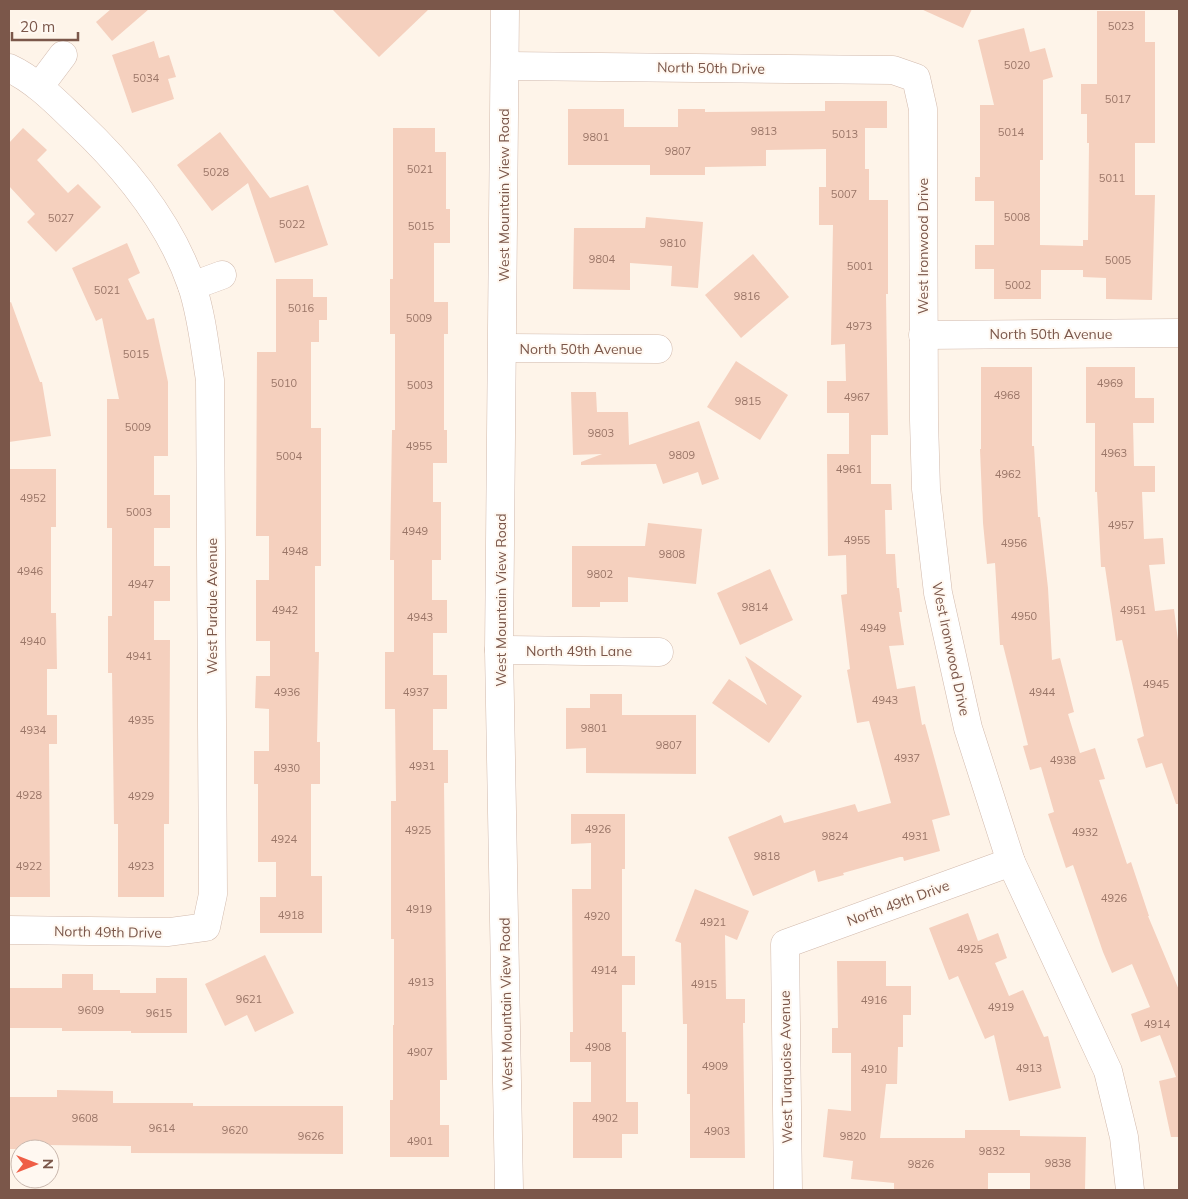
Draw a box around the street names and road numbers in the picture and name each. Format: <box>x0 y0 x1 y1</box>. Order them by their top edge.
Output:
street label: North 50th Drive <box>657 58 765 78</box>
street label: West Mountain View Road <box>495 108 513 282</box>
street label: West Ironwood Drive <box>914 178 932 314</box>
street label: North 50th Avenue <box>990 325 1113 343</box>
street label: North 50th Avenue <box>520 340 643 358</box>
street label: West Mountain View Road <box>492 513 510 687</box>
street label: West Purdue Avenue <box>203 538 221 674</box>
street label: West Ironwood Drive <box>928 580 974 718</box>
street label: North 49th Lane <box>526 642 632 660</box>
street label: North 49th Drive <box>844 876 952 930</box>
street label: West Mountain View Road <box>495 917 517 1091</box>
street label: North 49th Drive <box>54 922 162 942</box>
street label: West Turquoise Avenue <box>776 990 796 1144</box>

